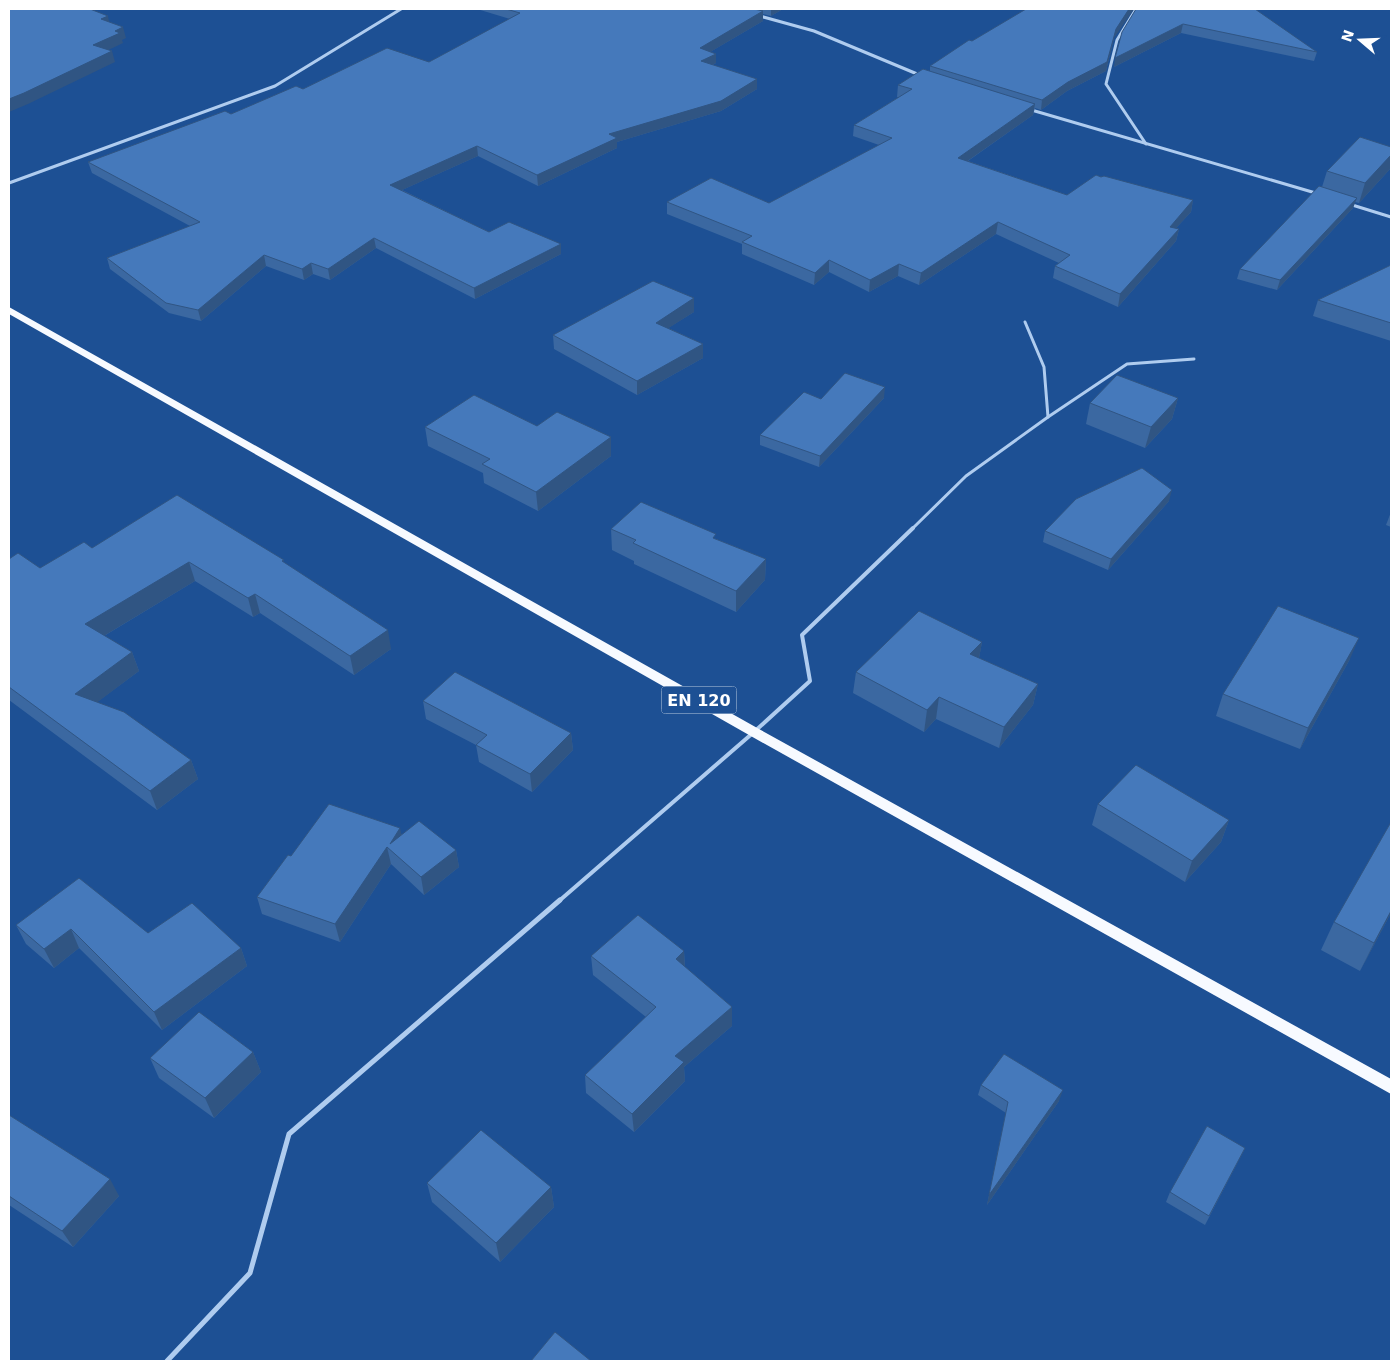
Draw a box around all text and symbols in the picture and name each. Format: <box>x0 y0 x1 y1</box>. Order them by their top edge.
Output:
north arrow <box>1335 15 1385 65</box>
text: N <box>1338 28 1357 44</box>
road number: EN 120 <box>662 686 736 714</box>

